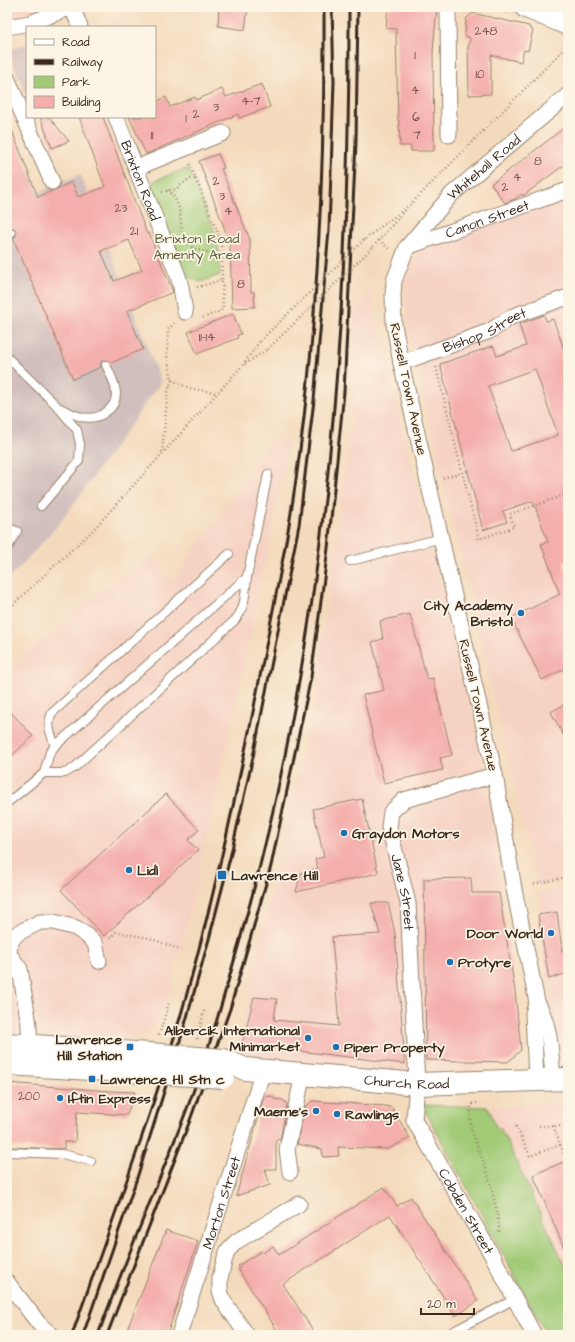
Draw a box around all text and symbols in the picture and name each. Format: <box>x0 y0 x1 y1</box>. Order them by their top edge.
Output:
house number: 248 <box>475 23 498 40</box>
legend <box>26 26 156 118</box>
text: Road <box>62 34 90 51</box>
house number: 1 <box>414 47 416 64</box>
text: Railway <box>62 54 103 72</box>
house number: 10 <box>475 66 485 83</box>
text: Park <box>62 74 90 91</box>
house number: 4 <box>411 82 419 99</box>
house number: 4-7 <box>241 93 261 110</box>
text: Building <box>62 94 100 112</box>
house number: 3 <box>213 99 219 116</box>
house number: 2 <box>193 106 200 123</box>
house number: 6 <box>412 109 420 126</box>
house number: 1 <box>185 110 187 127</box>
house number: 11 <box>150 127 154 144</box>
house number: 7 <box>413 127 421 144</box>
street label: Whitehall Road <box>443 130 526 205</box>
street label: Brixton Road <box>115 138 164 224</box>
house number: 8 <box>534 153 542 170</box>
house number: 4 <box>513 169 521 186</box>
house number: 2 <box>213 173 220 190</box>
house number: 2 <box>502 179 509 196</box>
house number: 3 <box>219 188 225 205</box>
street label: Canon Street <box>443 195 532 244</box>
house number: 23 <box>115 200 127 217</box>
house number: 4 <box>224 203 232 220</box>
house number: 21 <box>130 223 139 240</box>
park label: Brixton Road Amenity Area <box>154 229 240 265</box>
house number: 8 <box>237 276 245 293</box>
street label: Bishop Street <box>440 303 529 358</box>
street label: Russell Town Avenue <box>384 321 432 458</box>
house number: 11-14 <box>199 329 215 346</box>
place label: City Academy Bristol <box>424 596 514 632</box>
marker: City Academy Bristol <box>516 608 526 618</box>
street label: Russell Town Avenue <box>453 637 503 774</box>
place label: Graydon Motors <box>352 824 460 844</box>
marker: Graydon Motors <box>339 828 349 838</box>
street label: Jane Street <box>385 852 418 931</box>
place label: Lidl <box>137 861 159 881</box>
marker: Lidl <box>124 865 134 875</box>
place label: Lawrence Hill <box>231 866 319 886</box>
marker: Lawrence Hill <box>216 869 228 881</box>
place label: Door World <box>467 924 544 944</box>
marker: Door World <box>546 928 556 938</box>
place label: Protyre <box>458 953 512 973</box>
marker: Protyre <box>445 957 455 967</box>
place label: Albercik International Minimarket <box>164 1021 301 1057</box>
place label: Lawrence Hill Station <box>55 1030 122 1066</box>
marker: Albercik International Minimarket <box>303 1033 313 1043</box>
place label: Piper Property <box>344 1038 445 1058</box>
marker: Lawrence Hill Station <box>125 1042 135 1052</box>
marker: Piper Property <box>331 1042 341 1052</box>
place label: Lawrence Hl Stn c <box>100 1070 225 1090</box>
street label: Church Road <box>363 1070 450 1095</box>
marker: Lawrence Hl Stn c <box>87 1074 97 1084</box>
house number: 200 <box>18 1088 40 1105</box>
place label: Iftin Express <box>68 1089 151 1109</box>
marker: Iftin Express <box>55 1093 65 1103</box>
place label: Maeme's <box>254 1102 308 1122</box>
place label: Rawlings <box>345 1105 399 1126</box>
marker: Maeme's <box>311 1106 321 1116</box>
marker: Rawlings <box>332 1109 342 1119</box>
street label: Morton Street <box>198 1153 246 1252</box>
street label: Cobden Street <box>433 1165 499 1259</box>
scale bar <box>421 1290 474 1316</box>
text: 20 m <box>427 1296 456 1313</box>

